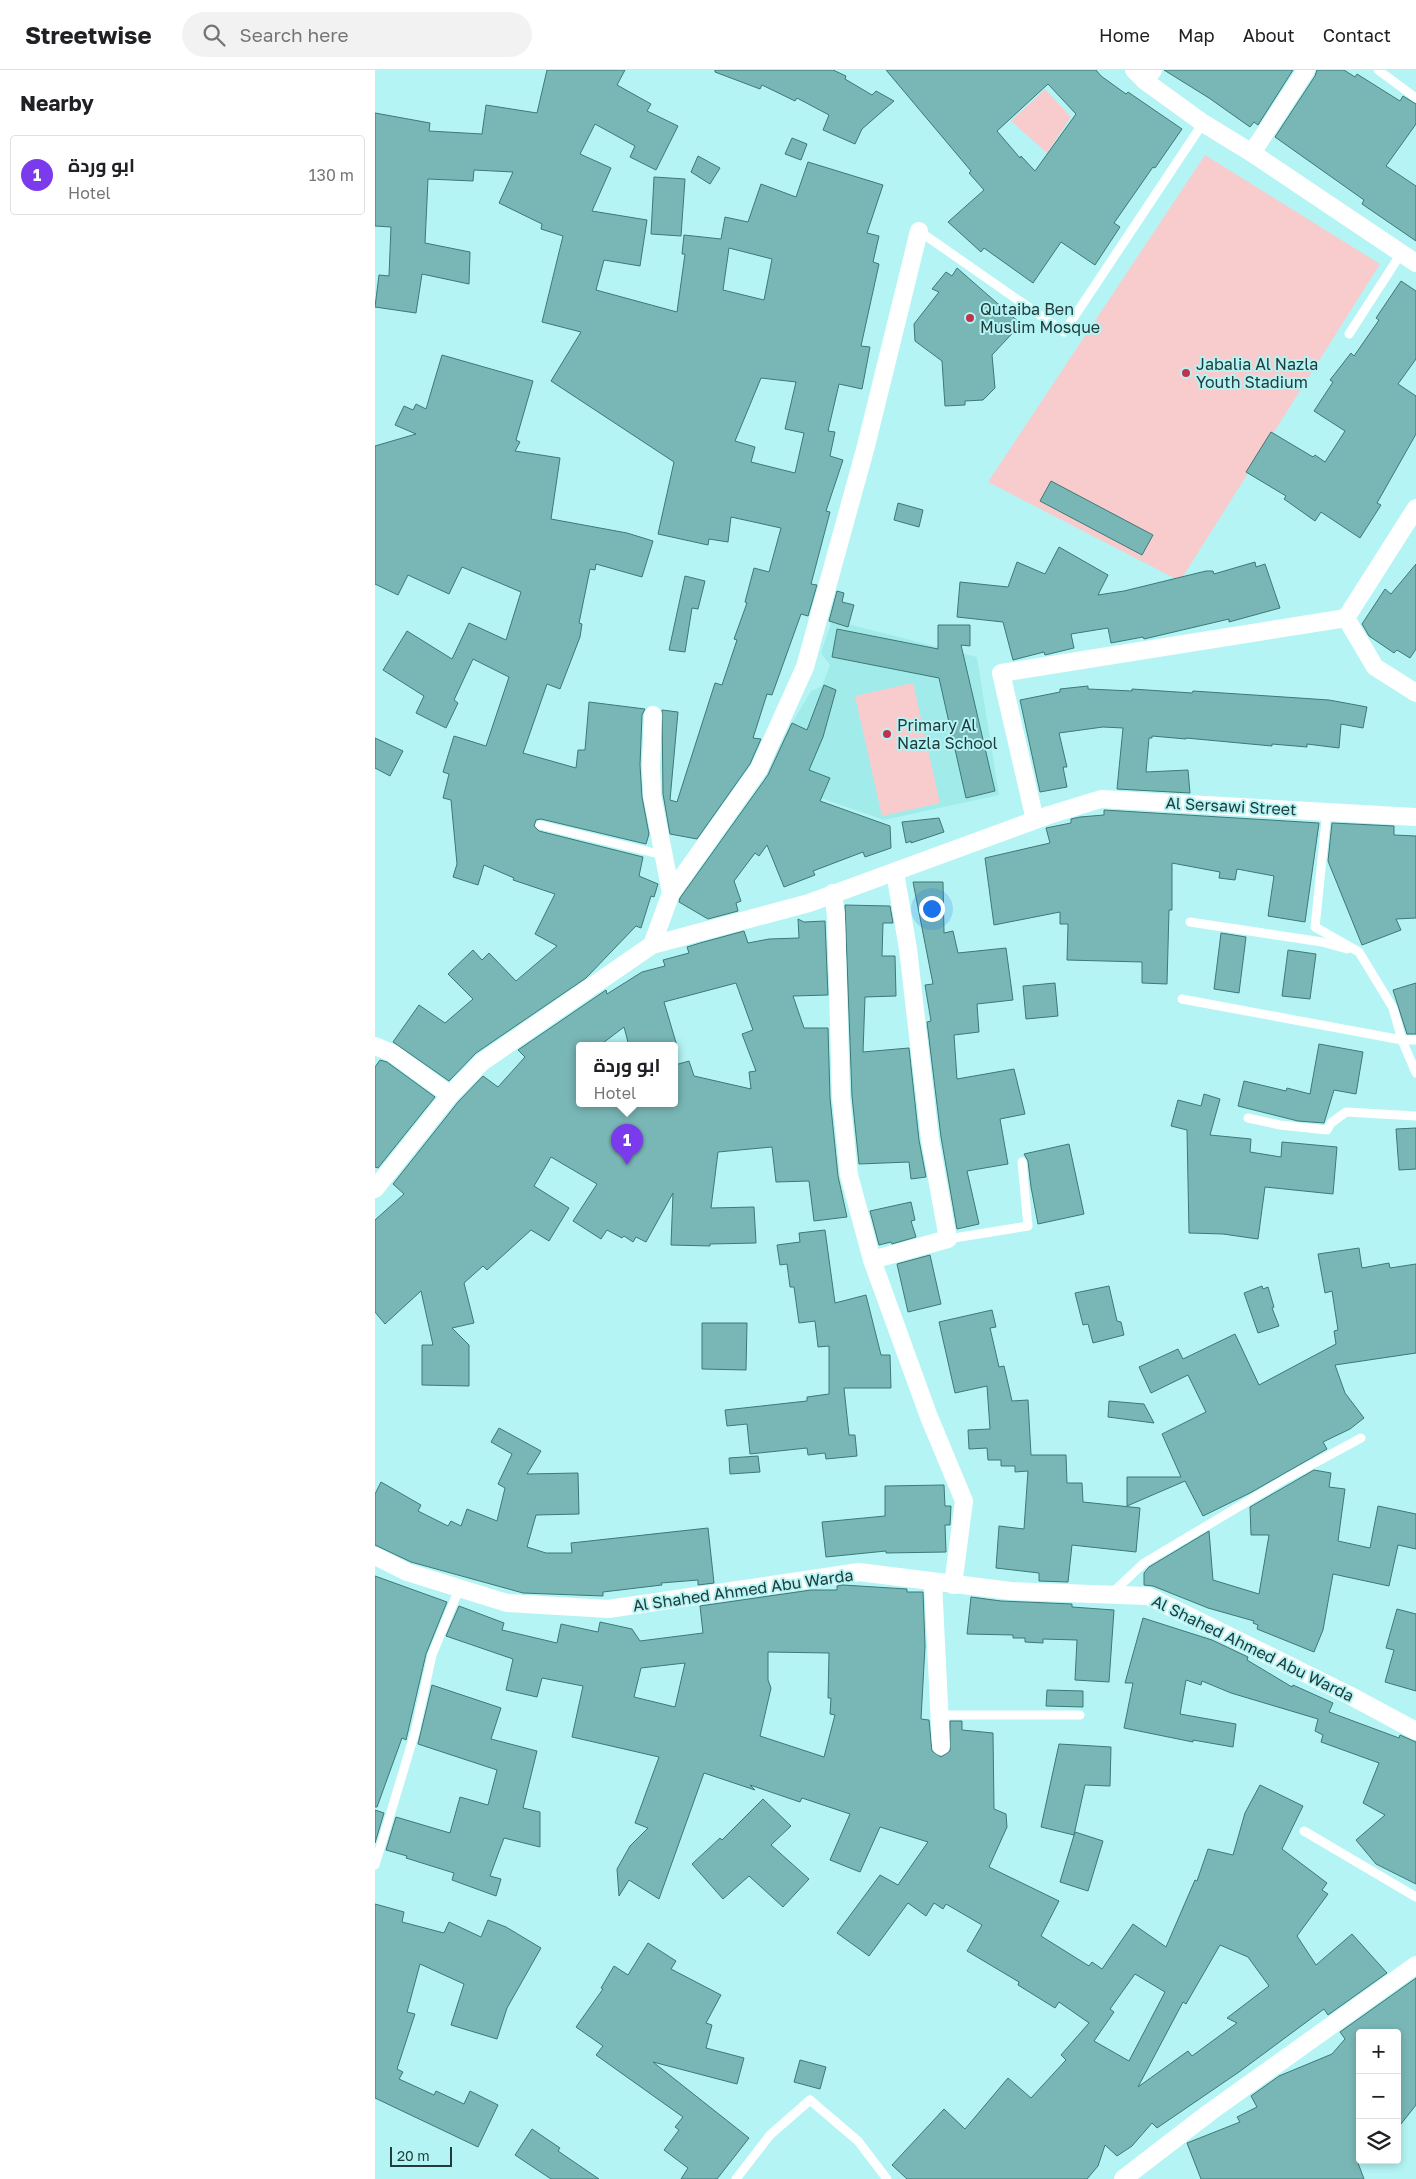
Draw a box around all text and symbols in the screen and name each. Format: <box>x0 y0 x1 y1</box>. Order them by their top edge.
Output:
search box <box>182 12 532 57</box>
text: Streetwise <box>25 20 152 49</box>
icon: search <box>200 21 228 49</box>
text: Search here <box>240 23 348 46</box>
text: Home <box>1099 24 1150 46</box>
text: Map <box>1178 24 1215 46</box>
text: About <box>1243 24 1295 46</box>
text: Contact <box>1323 24 1391 46</box>
text: Nearby <box>20 90 94 116</box>
text: ابو وردة <box>68 153 135 176</box>
text: 1 <box>33 165 41 185</box>
text: 130 m <box>309 165 354 185</box>
text: Hotel <box>68 183 111 203</box>
place label: Qutaiba Ben Muslim Mosque <box>980 299 1100 337</box>
marker: Qutaiba Ben Muslim Mosque <box>964 312 976 324</box>
place label: Jabalia Al Nazla Youth Stadium <box>1196 354 1318 392</box>
marker: Jabalia Al Nazla Youth Stadium <box>1180 367 1192 379</box>
place label: Primary Al Nazla School <box>897 715 998 753</box>
marker: Primary Al Nazla School <box>881 728 893 740</box>
street label: Al Sersawi Street <box>1165 793 1297 819</box>
your location <box>919 896 945 922</box>
popup <box>576 1042 678 1107</box>
text: ابو وردة <box>594 1053 660 1076</box>
text: Hotel <box>594 1083 636 1103</box>
pin: 1 <box>611 1124 643 1165</box>
street label: Al Shahed Ahmed Abu Warda <box>631 1565 855 1615</box>
street label: Al Shahed Ahmed Abu Warda <box>1149 1590 1357 1706</box>
map controls <box>1356 2029 1401 2164</box>
button: + <box>1356 2029 1401 2074</box>
button: − <box>1356 2074 1401 2119</box>
button: layers <box>1356 2119 1401 2164</box>
scale bar <box>390 2144 453 2167</box>
text: 20 m <box>397 2147 430 2164</box>

